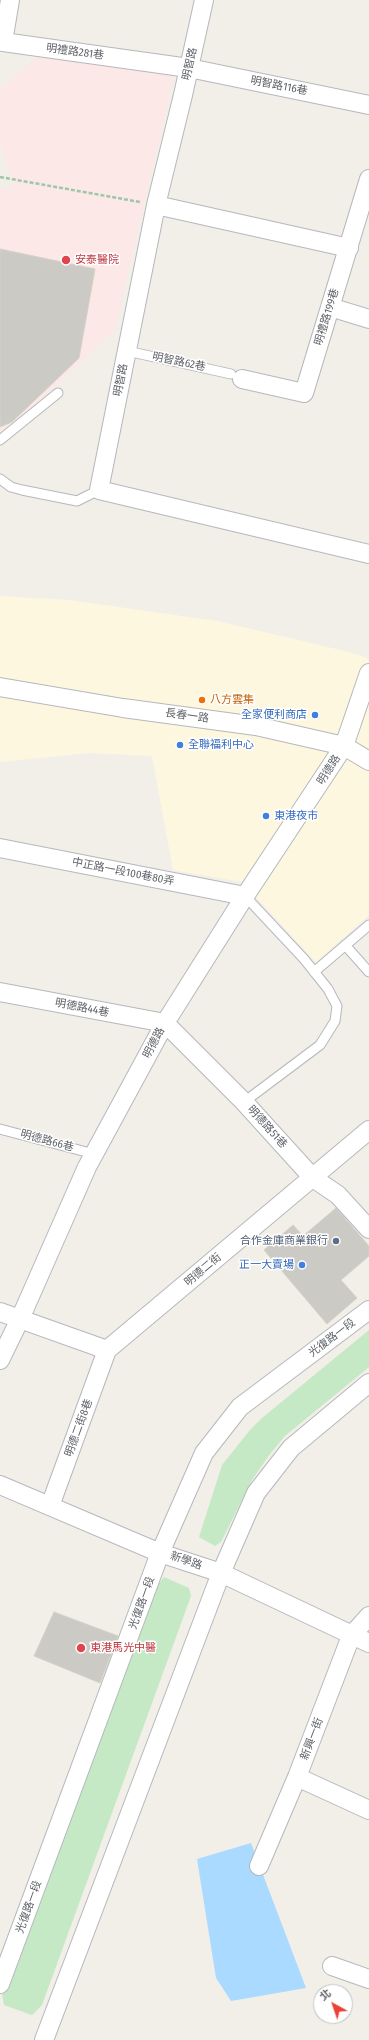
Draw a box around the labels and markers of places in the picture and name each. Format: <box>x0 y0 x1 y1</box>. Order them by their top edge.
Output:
place label: 安泰醫院 <box>75 253 119 267</box>
marker: 安泰醫院 <box>60 254 72 266</box>
place label: 八方雲集 <box>210 693 254 707</box>
marker: 八方雲集 <box>197 695 207 705</box>
place label: 全家便利商店 <box>241 708 307 722</box>
marker: 全家便利商店 <box>310 710 320 720</box>
place label: 全聯福利中心 <box>188 738 254 752</box>
marker: 全聯福利中心 <box>175 740 185 750</box>
place label: 東港夜市 <box>274 809 318 823</box>
marker: 東港夜市 <box>261 811 271 821</box>
place label: 合作金庫商業銀行 <box>240 1234 328 1248</box>
marker: 合作金庫商業銀行 <box>331 1236 341 1246</box>
place label: 正一大賣場 <box>239 1258 294 1272</box>
marker: 正一大賣場 <box>297 1260 307 1270</box>
place label: 東港馬光中醫 <box>90 1641 156 1655</box>
marker: 東港馬光中醫 <box>75 1642 87 1654</box>

